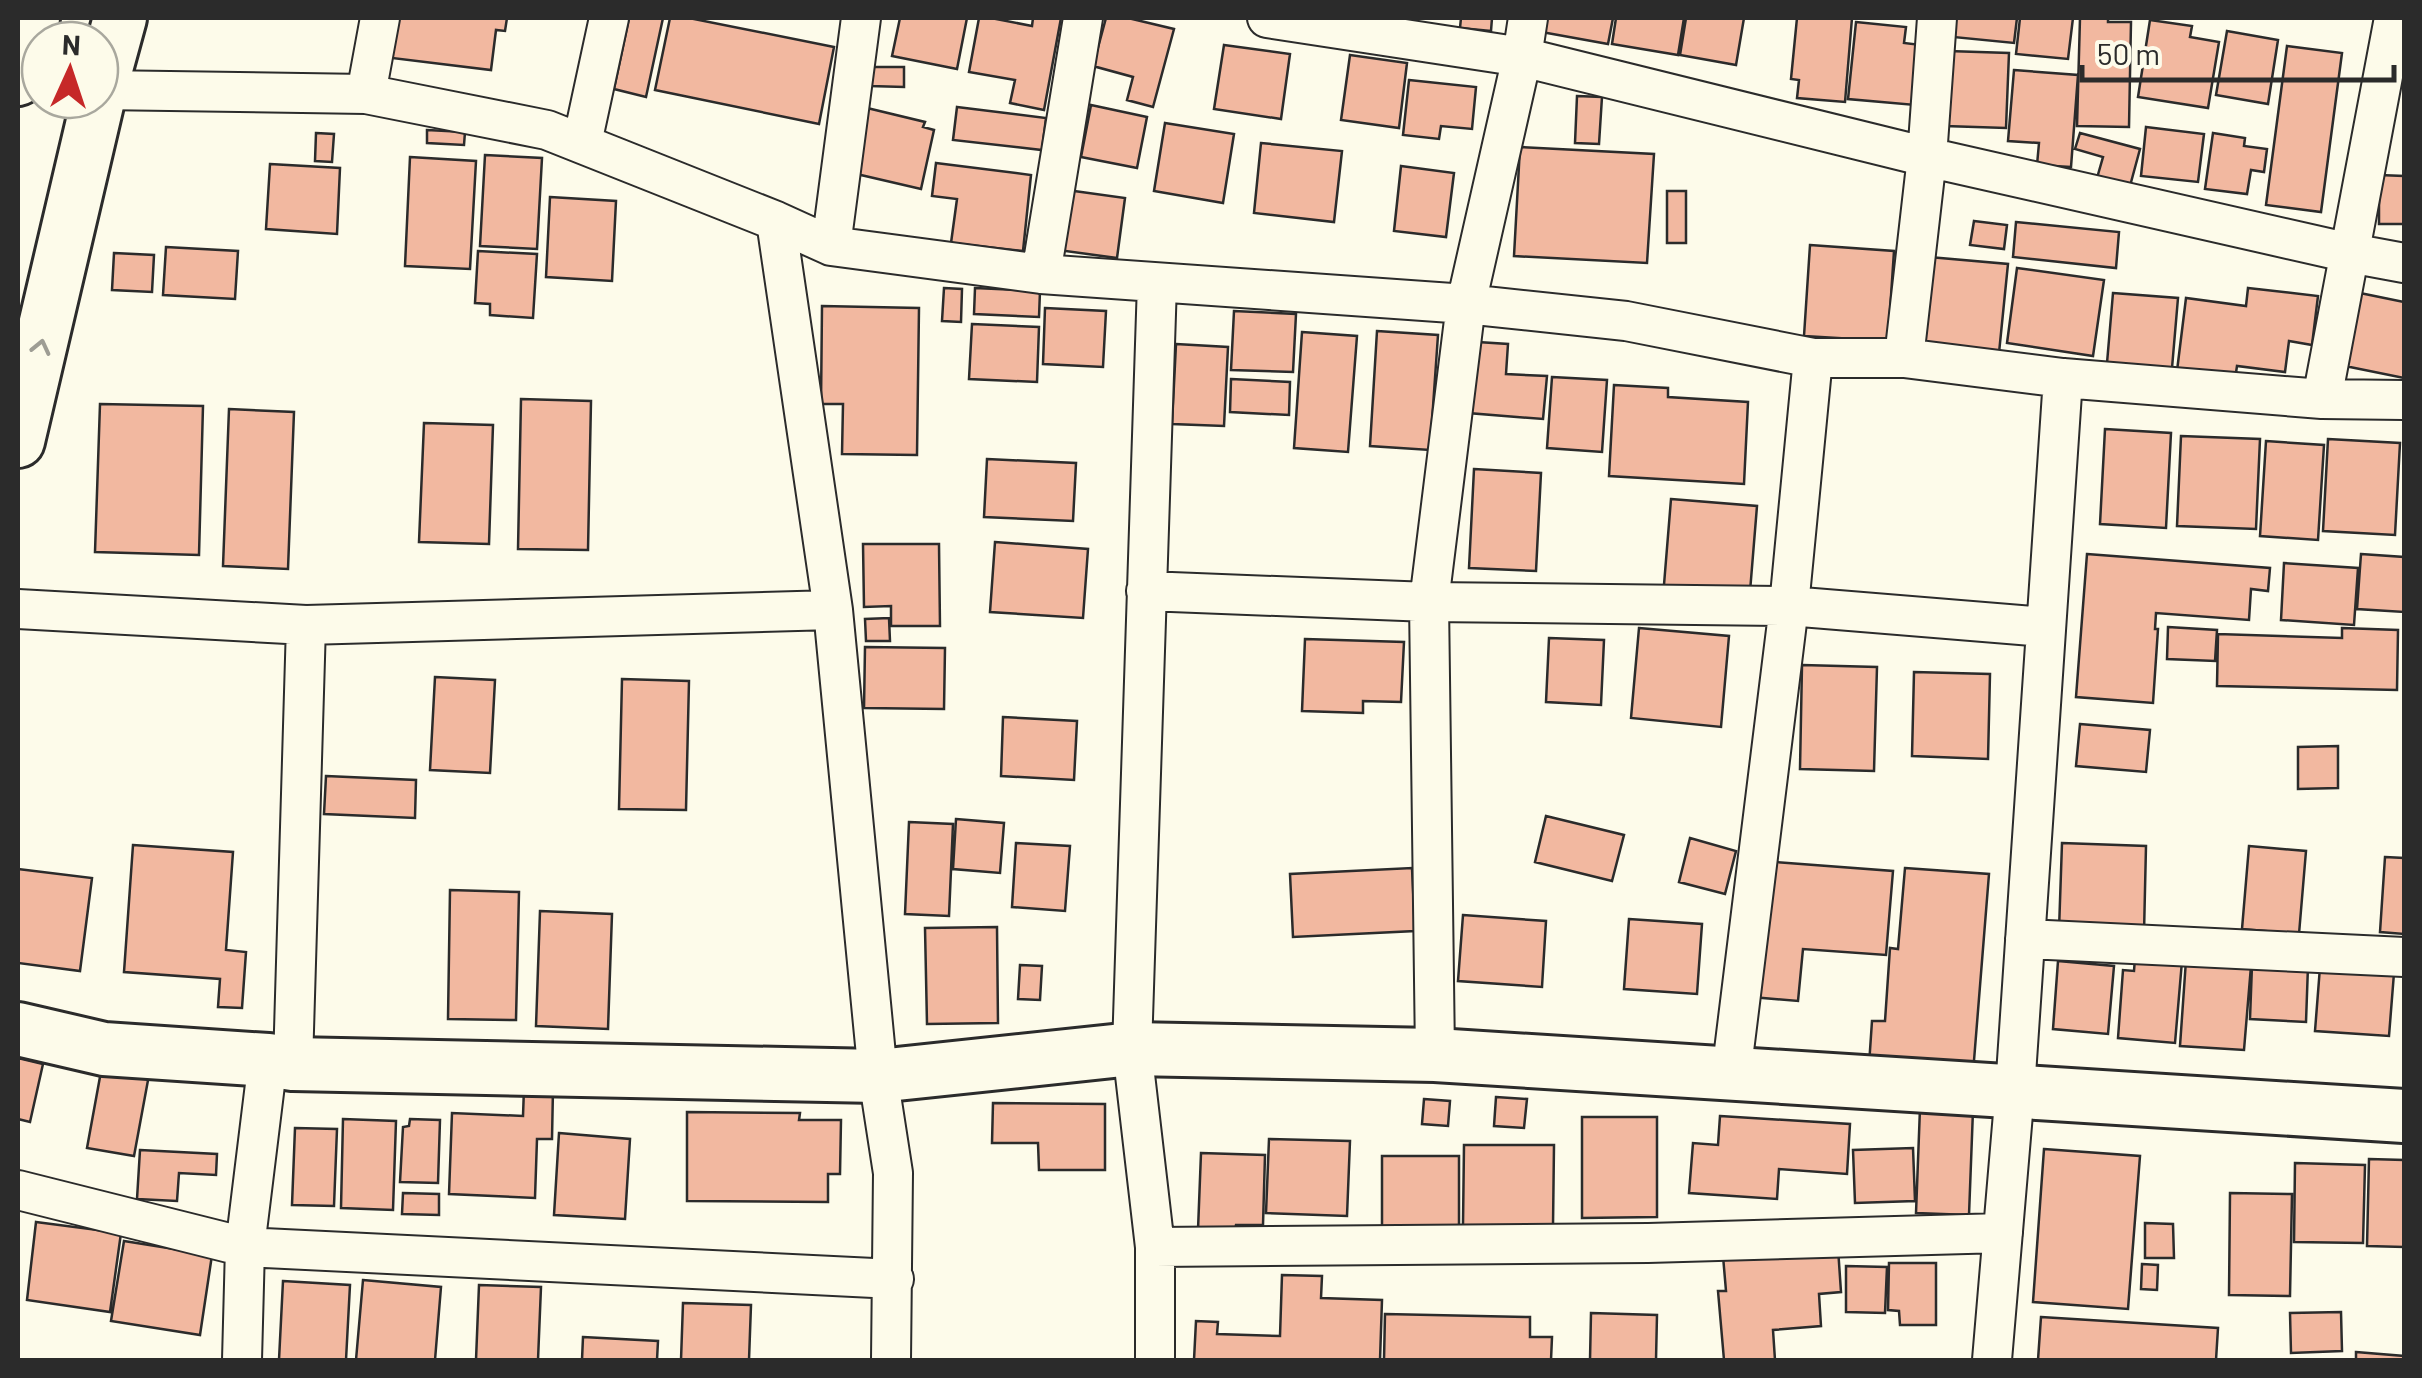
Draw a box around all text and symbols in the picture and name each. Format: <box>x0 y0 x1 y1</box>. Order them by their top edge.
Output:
north arrow <box>20 20 120 120</box>
scale bar <box>2082 20 2394 82</box>
text: N <box>61 27 82 61</box>
text: 50 m <box>2097 35 2160 71</box>
one-way arrow <box>29 339 50 356</box>

